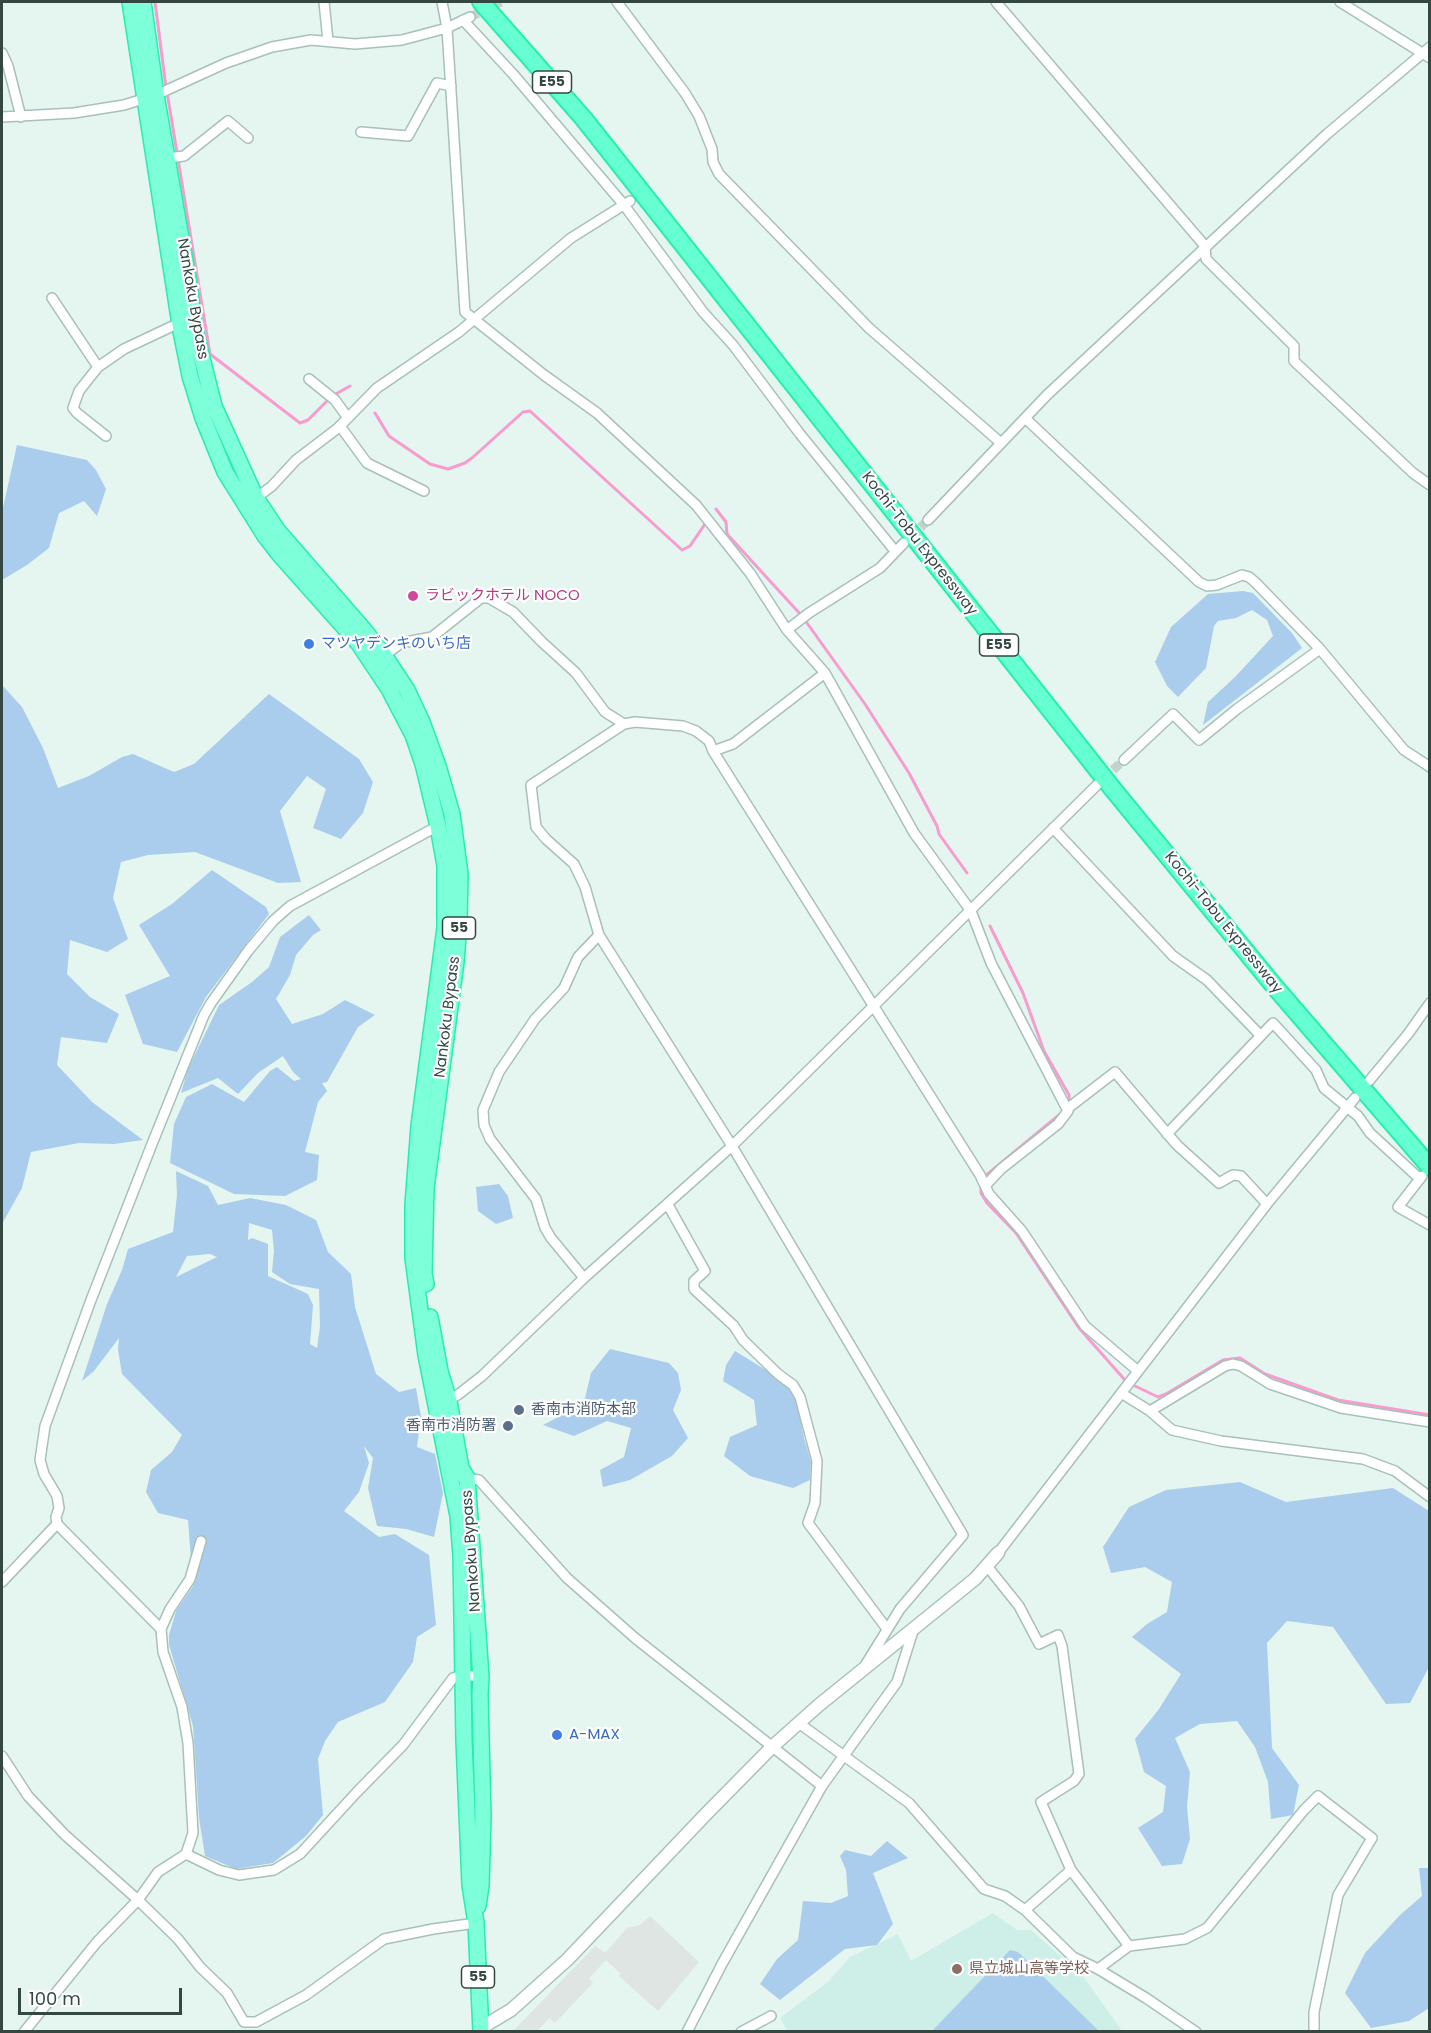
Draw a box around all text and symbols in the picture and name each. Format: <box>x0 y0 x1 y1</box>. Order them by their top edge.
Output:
road number: E55 <box>532 71 572 93</box>
street label: Nankoku Bypass <box>172 237 212 361</box>
street label: Kochi-Tobu Expressway <box>857 469 981 619</box>
place label: ラビックホテル NOCO <box>425 587 580 605</box>
marker: ラビックホテル NOCO <box>406 589 420 603</box>
road number: E55 <box>980 634 1018 656</box>
place label: マツヤデンキのいち店 <box>321 635 471 653</box>
marker: マツヤデンキのいち店 <box>302 637 316 651</box>
street label: Kochi-Tobu Expressway <box>1160 848 1286 998</box>
road number: 55 <box>442 917 476 939</box>
street label: Nankoku Bypass <box>432 955 464 1079</box>
place label: 香南市消防本部 <box>531 1401 636 1419</box>
marker: 香南市消防本部 <box>512 1403 526 1417</box>
place label: 香南市消防署 <box>406 1417 496 1435</box>
marker: 香南市消防署 <box>501 1419 515 1433</box>
street label: Nankoku Bypass <box>459 1489 485 1613</box>
place label: A-MAX <box>569 1726 620 1744</box>
marker: A-MAX <box>550 1728 564 1742</box>
place label: 県立城山高等学校 <box>969 1960 1089 1978</box>
marker: 県立城山高等学校 <box>950 1962 964 1976</box>
road number: 55 <box>462 1966 494 1988</box>
scale bar <box>21 1976 184 2014</box>
text: 100 m <box>29 1986 81 2011</box>

